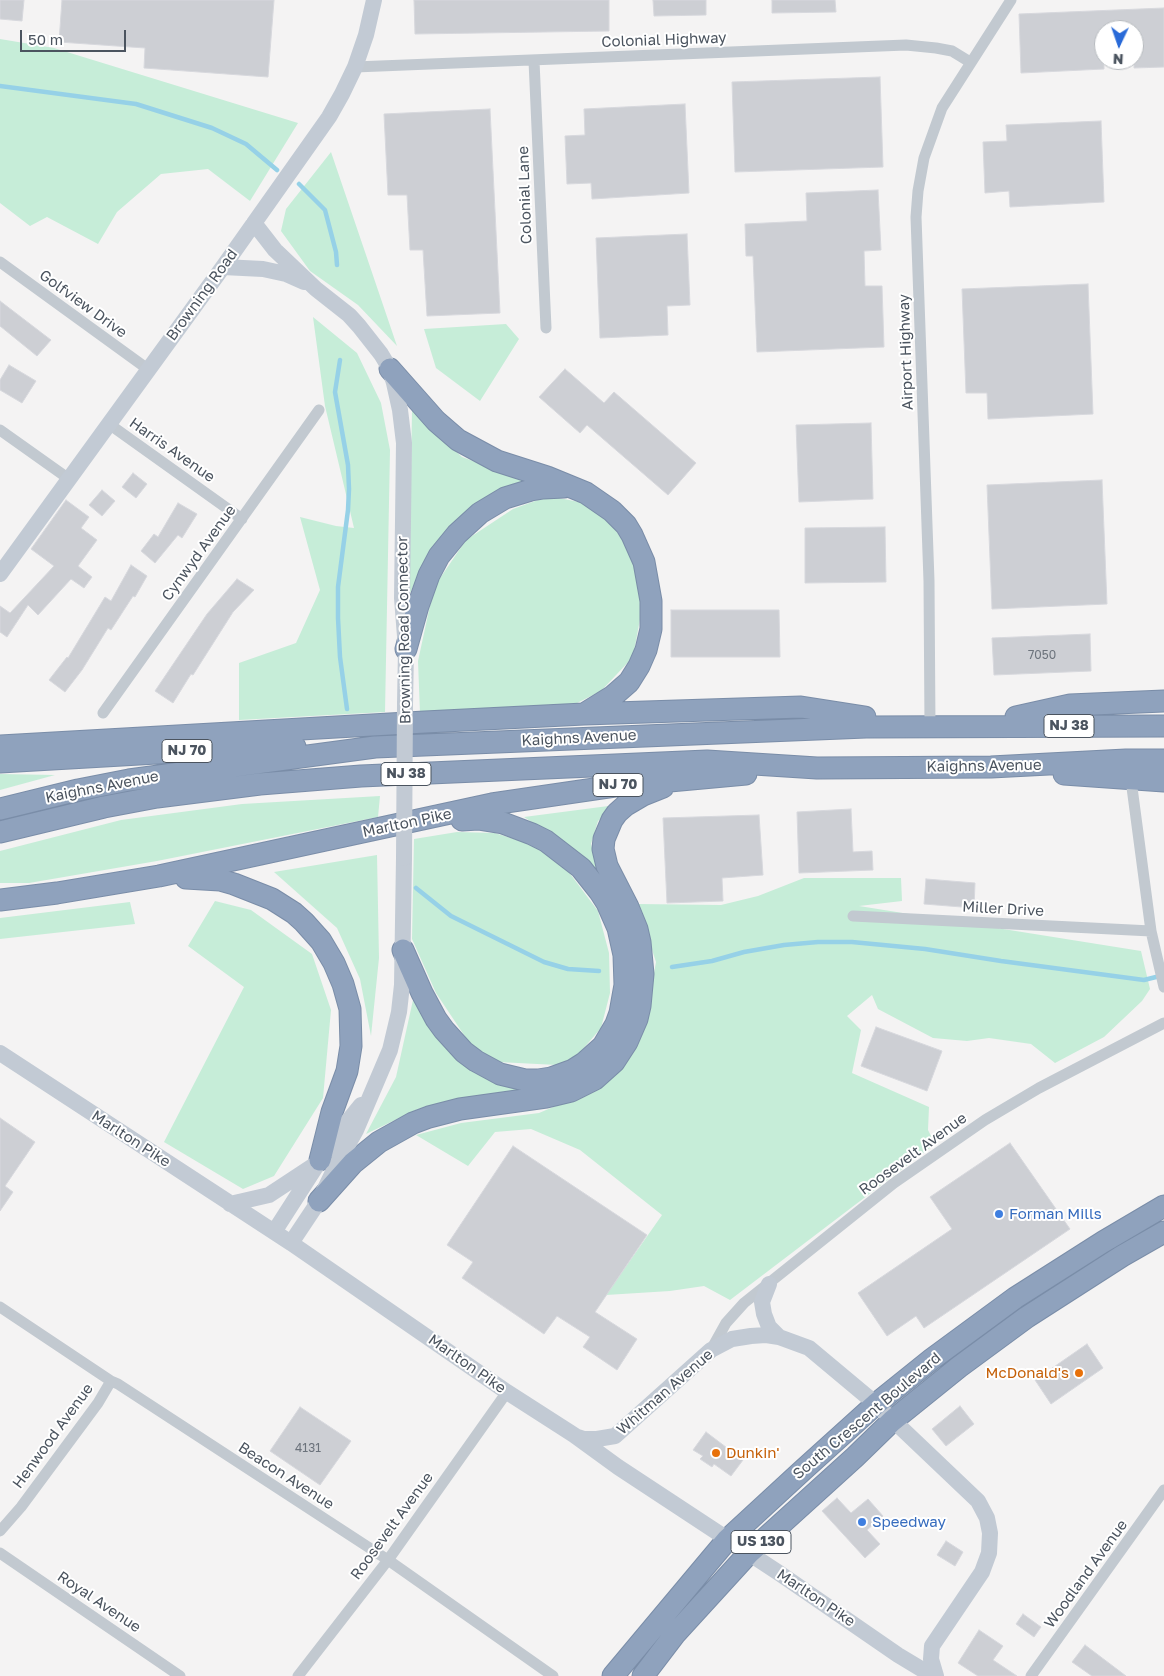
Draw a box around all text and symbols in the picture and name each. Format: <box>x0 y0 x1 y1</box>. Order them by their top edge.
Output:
scale bar <box>22 20 129 52</box>
north arrow <box>1094 20 1144 70</box>
street label: Colonial Highway <box>601 29 727 51</box>
text: 50 m <box>28 30 63 48</box>
text: N <box>1112 51 1124 68</box>
street label: Colonial Lane <box>514 146 536 244</box>
street label: Browning Road <box>163 246 241 344</box>
street label: Golfview Drive <box>36 266 130 342</box>
street label: Airport Highway <box>895 294 917 410</box>
street label: Harris Avenue <box>126 414 218 486</box>
street label: Cynwyd Avenue <box>158 502 240 604</box>
street label: Browning Road Connector <box>393 536 415 724</box>
house number: 7050 <box>1028 648 1056 662</box>
road number: NJ 38 <box>1044 714 1094 738</box>
street label: Kaighns Avenue <box>521 726 637 750</box>
road number: NJ 70 <box>162 739 212 762</box>
street label: Kaighns Avenue <box>926 756 1042 776</box>
road number: NJ 38 <box>381 762 431 786</box>
street label: Kaighns Avenue <box>44 767 160 807</box>
road number: NJ 70 <box>593 774 643 796</box>
street label: Marlton Pike <box>361 805 453 841</box>
street label: Miller Drive <box>962 898 1044 920</box>
street label: Marlton Pike <box>88 1107 174 1171</box>
street label: Roosevelt Avenue <box>856 1109 970 1199</box>
place label: Forman Mills <box>1009 1205 1102 1223</box>
marker: Forman Mills <box>993 1208 1005 1220</box>
street label: Marlton Pike <box>425 1331 509 1397</box>
street label: Whitman Avenue <box>613 1345 717 1439</box>
street label: South Crescent Boulevard <box>789 1349 945 1483</box>
place label: McDonald's <box>986 1364 1069 1382</box>
marker: McDonald's <box>1073 1367 1085 1379</box>
street label: Henwood Avenue <box>9 1380 97 1492</box>
street label: Beacon Avenue <box>235 1438 337 1514</box>
house number: 4131 <box>295 1441 321 1455</box>
place label: Dunkin' <box>726 1444 780 1462</box>
marker: Dunkin' <box>710 1447 722 1459</box>
street label: Roosevelt Avenue <box>347 1469 437 1583</box>
place label: Speedway <box>872 1513 946 1531</box>
marker: Speedway <box>856 1516 868 1528</box>
street label: Woodland Avenue <box>1041 1516 1131 1632</box>
road number: US 130 <box>731 1530 791 1554</box>
street label: Marlton Pike <box>773 1565 859 1631</box>
street label: Royal Avenue <box>54 1568 144 1636</box>

